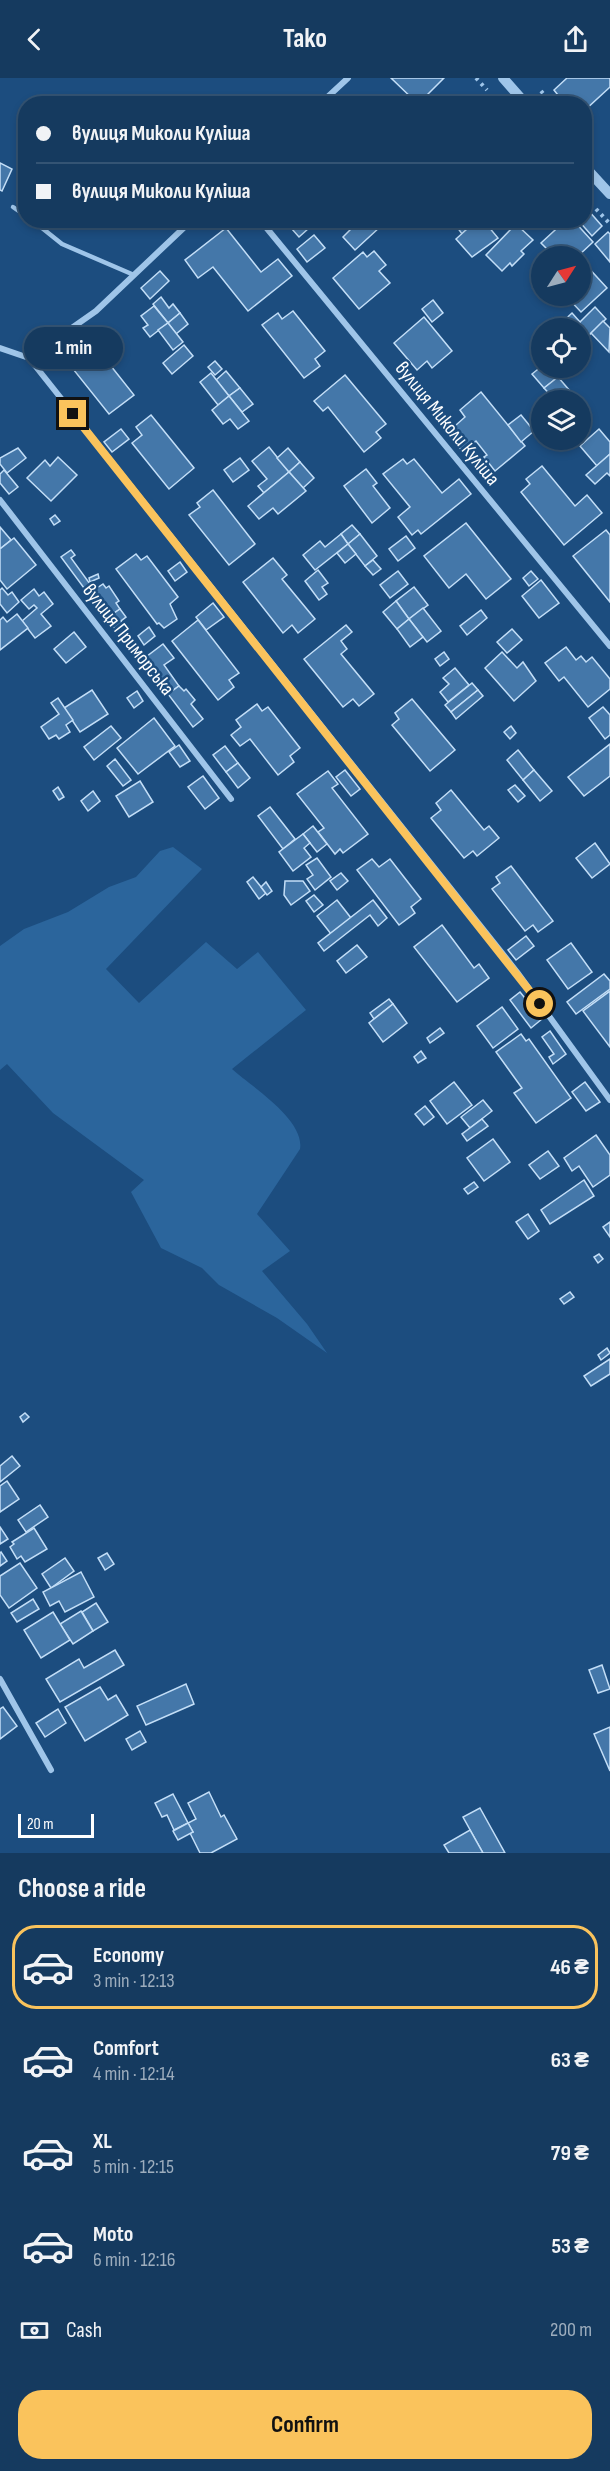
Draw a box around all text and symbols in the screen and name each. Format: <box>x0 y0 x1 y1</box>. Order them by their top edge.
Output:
icon: back <box>18 23 51 56</box>
text: Tako <box>283 23 327 55</box>
icon: share <box>559 23 592 56</box>
text: вулиця Миколи Куліша <box>72 120 251 147</box>
text: вулиця Миколи Куліша <box>72 178 251 205</box>
north arrow <box>531 246 591 306</box>
map controls <box>531 246 591 450</box>
button: locate <box>531 318 591 378</box>
callout: 1 min <box>23 327 122 369</box>
text: 1 min <box>55 336 92 360</box>
street label: вулиця Миколи Куліша <box>390 357 505 490</box>
button: layers <box>531 390 591 450</box>
route end <box>59 400 86 427</box>
street label: вулиця Приморська <box>77 579 179 700</box>
route start <box>526 990 553 1017</box>
scale bar <box>18 1811 94 1838</box>
text: 20 m <box>27 1815 54 1834</box>
text: Choose a ride <box>18 1873 146 1905</box>
icon: car <box>21 1940 75 1994</box>
text: Economy <box>93 1942 164 1969</box>
text: 46 ₴ <box>550 1954 589 1981</box>
text: 3 min · 12:13 <box>93 1969 175 1993</box>
icon: car <box>21 2033 75 2087</box>
text: Comfort <box>93 2035 159 2062</box>
text: 63 ₴ <box>551 2047 589 2074</box>
text: 4 min · 12:14 <box>93 2062 175 2086</box>
icon: car <box>21 2126 75 2180</box>
text: XL <box>93 2128 112 2155</box>
text: 79 ₴ <box>551 2140 589 2167</box>
text: 5 min · 12:15 <box>93 2155 174 2179</box>
icon: car <box>21 2219 75 2273</box>
text: Moto <box>93 2221 133 2248</box>
text: 53 ₴ <box>551 2233 589 2260</box>
text: 6 min · 12:16 <box>93 2248 175 2272</box>
icon: cash <box>18 2314 51 2347</box>
text: Cash <box>66 2317 102 2344</box>
text: 200 m <box>550 2318 592 2342</box>
button: Confirm <box>18 2390 592 2459</box>

